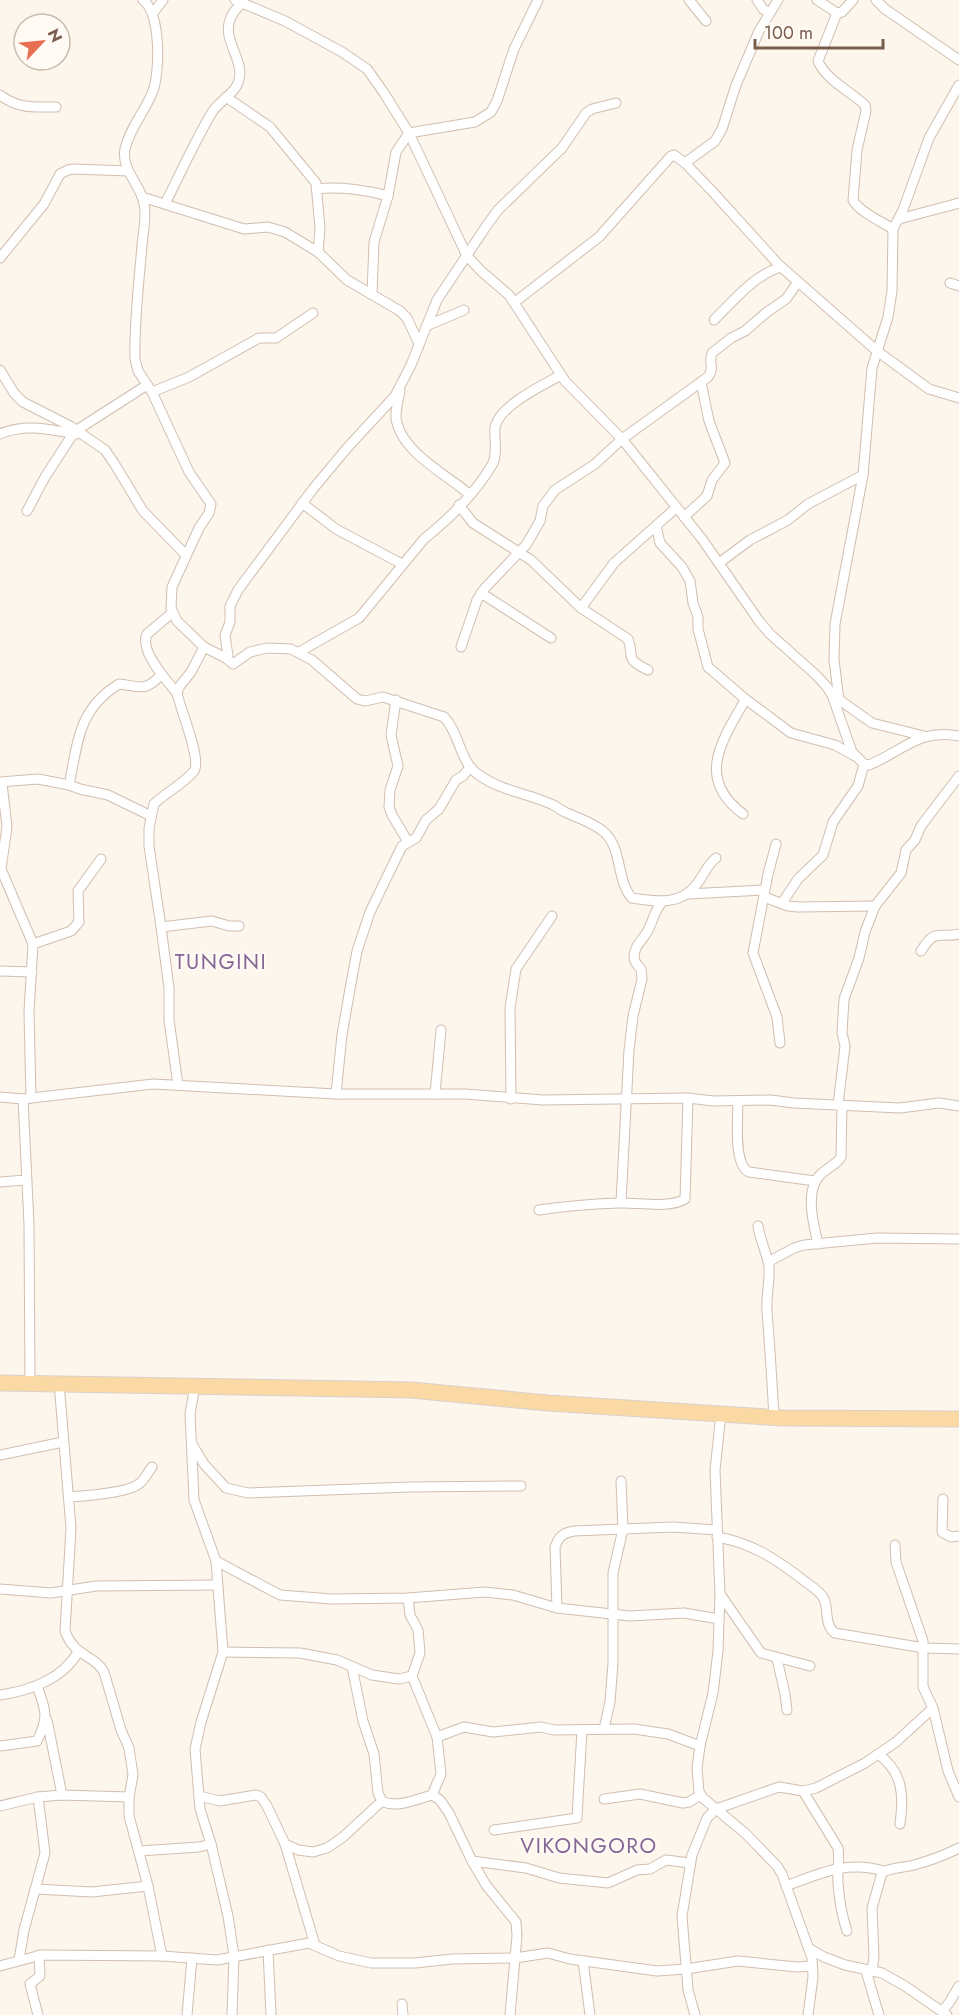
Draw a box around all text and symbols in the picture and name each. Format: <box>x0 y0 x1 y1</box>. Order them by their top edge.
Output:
north arrow <box>12 12 72 72</box>
scale bar <box>755 12 882 50</box>
text: 100 m <box>764 20 813 46</box>
text: N <box>42 25 68 46</box>
district label: TUNGINI <box>175 947 267 977</box>
district label: VIKONGORO <box>520 1831 658 1861</box>

